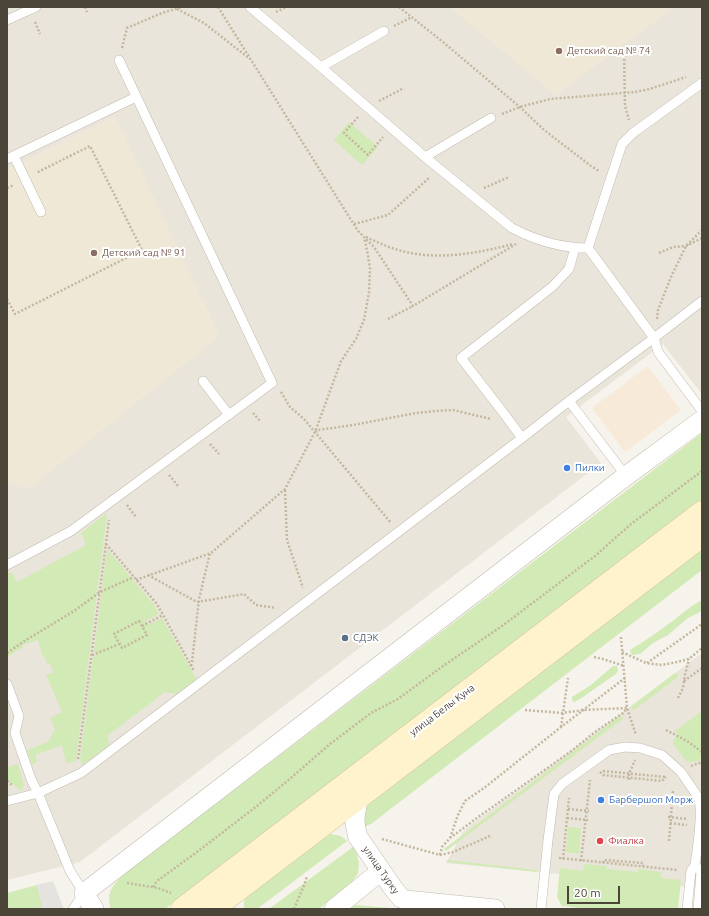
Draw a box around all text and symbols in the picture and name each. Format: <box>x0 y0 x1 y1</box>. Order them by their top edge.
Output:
place label: Детский сад № 74 <box>567 45 650 57</box>
marker: Детский сад № 74 <box>554 46 564 56</box>
place label: Детский сад № 91 <box>102 247 185 259</box>
marker: Детский сад № 91 <box>89 248 99 258</box>
place label: Пилки <box>575 462 605 474</box>
marker: Пилки <box>562 463 572 473</box>
place label: СДЭК <box>353 632 379 644</box>
marker: СДЭК <box>340 633 350 643</box>
street label: улица Белы Куна <box>407 682 477 738</box>
place label: Барбершоп Морж <box>609 794 693 806</box>
marker: Барбершоп Морж <box>596 795 606 805</box>
place label: Фиалка <box>608 835 644 847</box>
marker: Фиалка <box>595 836 605 846</box>
street label: улица Турку <box>360 844 402 896</box>
scale bar <box>569 878 622 904</box>
text: 20 m <box>574 886 601 899</box>

